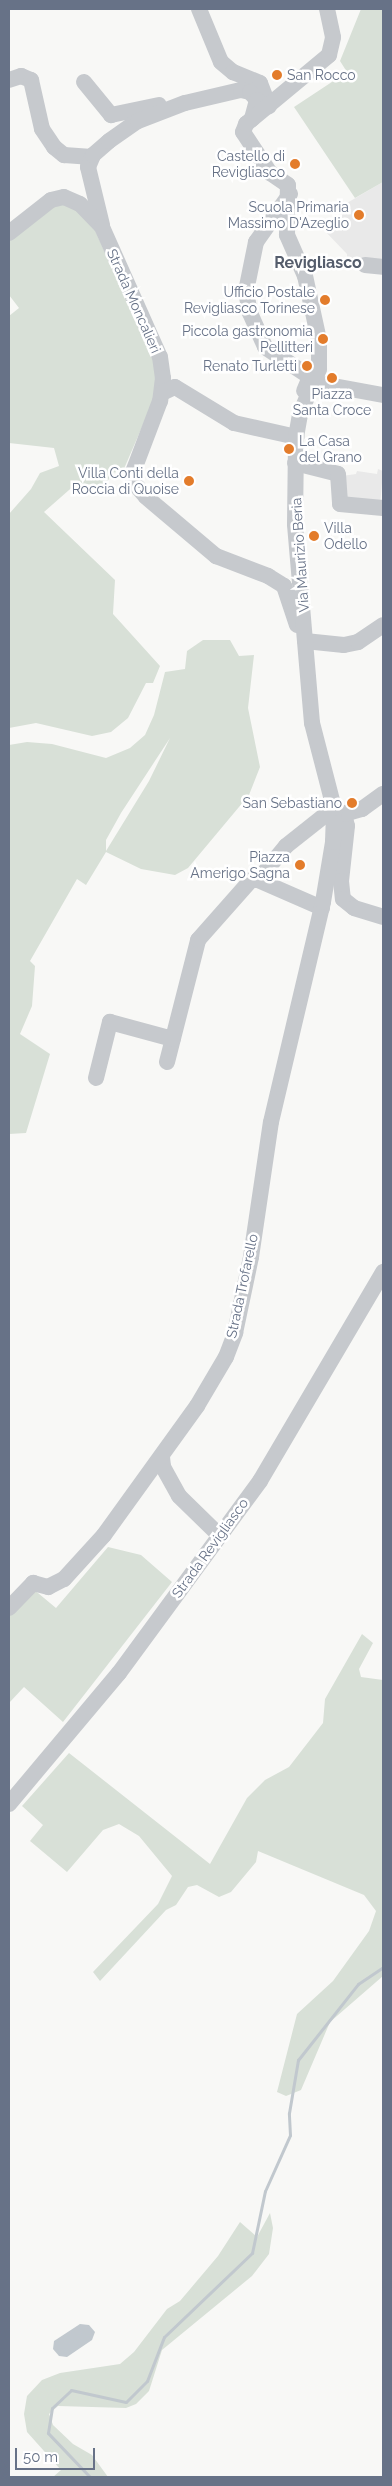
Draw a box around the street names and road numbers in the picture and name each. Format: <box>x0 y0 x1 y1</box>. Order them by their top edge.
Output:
street label: Strada Moncalieri <box>103 246 165 356</box>
street label: Via Maurizio Beria <box>288 497 312 613</box>
street label: Strada Trofarello <box>223 1232 261 1340</box>
street label: Strada Revigliasco <box>168 1495 252 1601</box>

